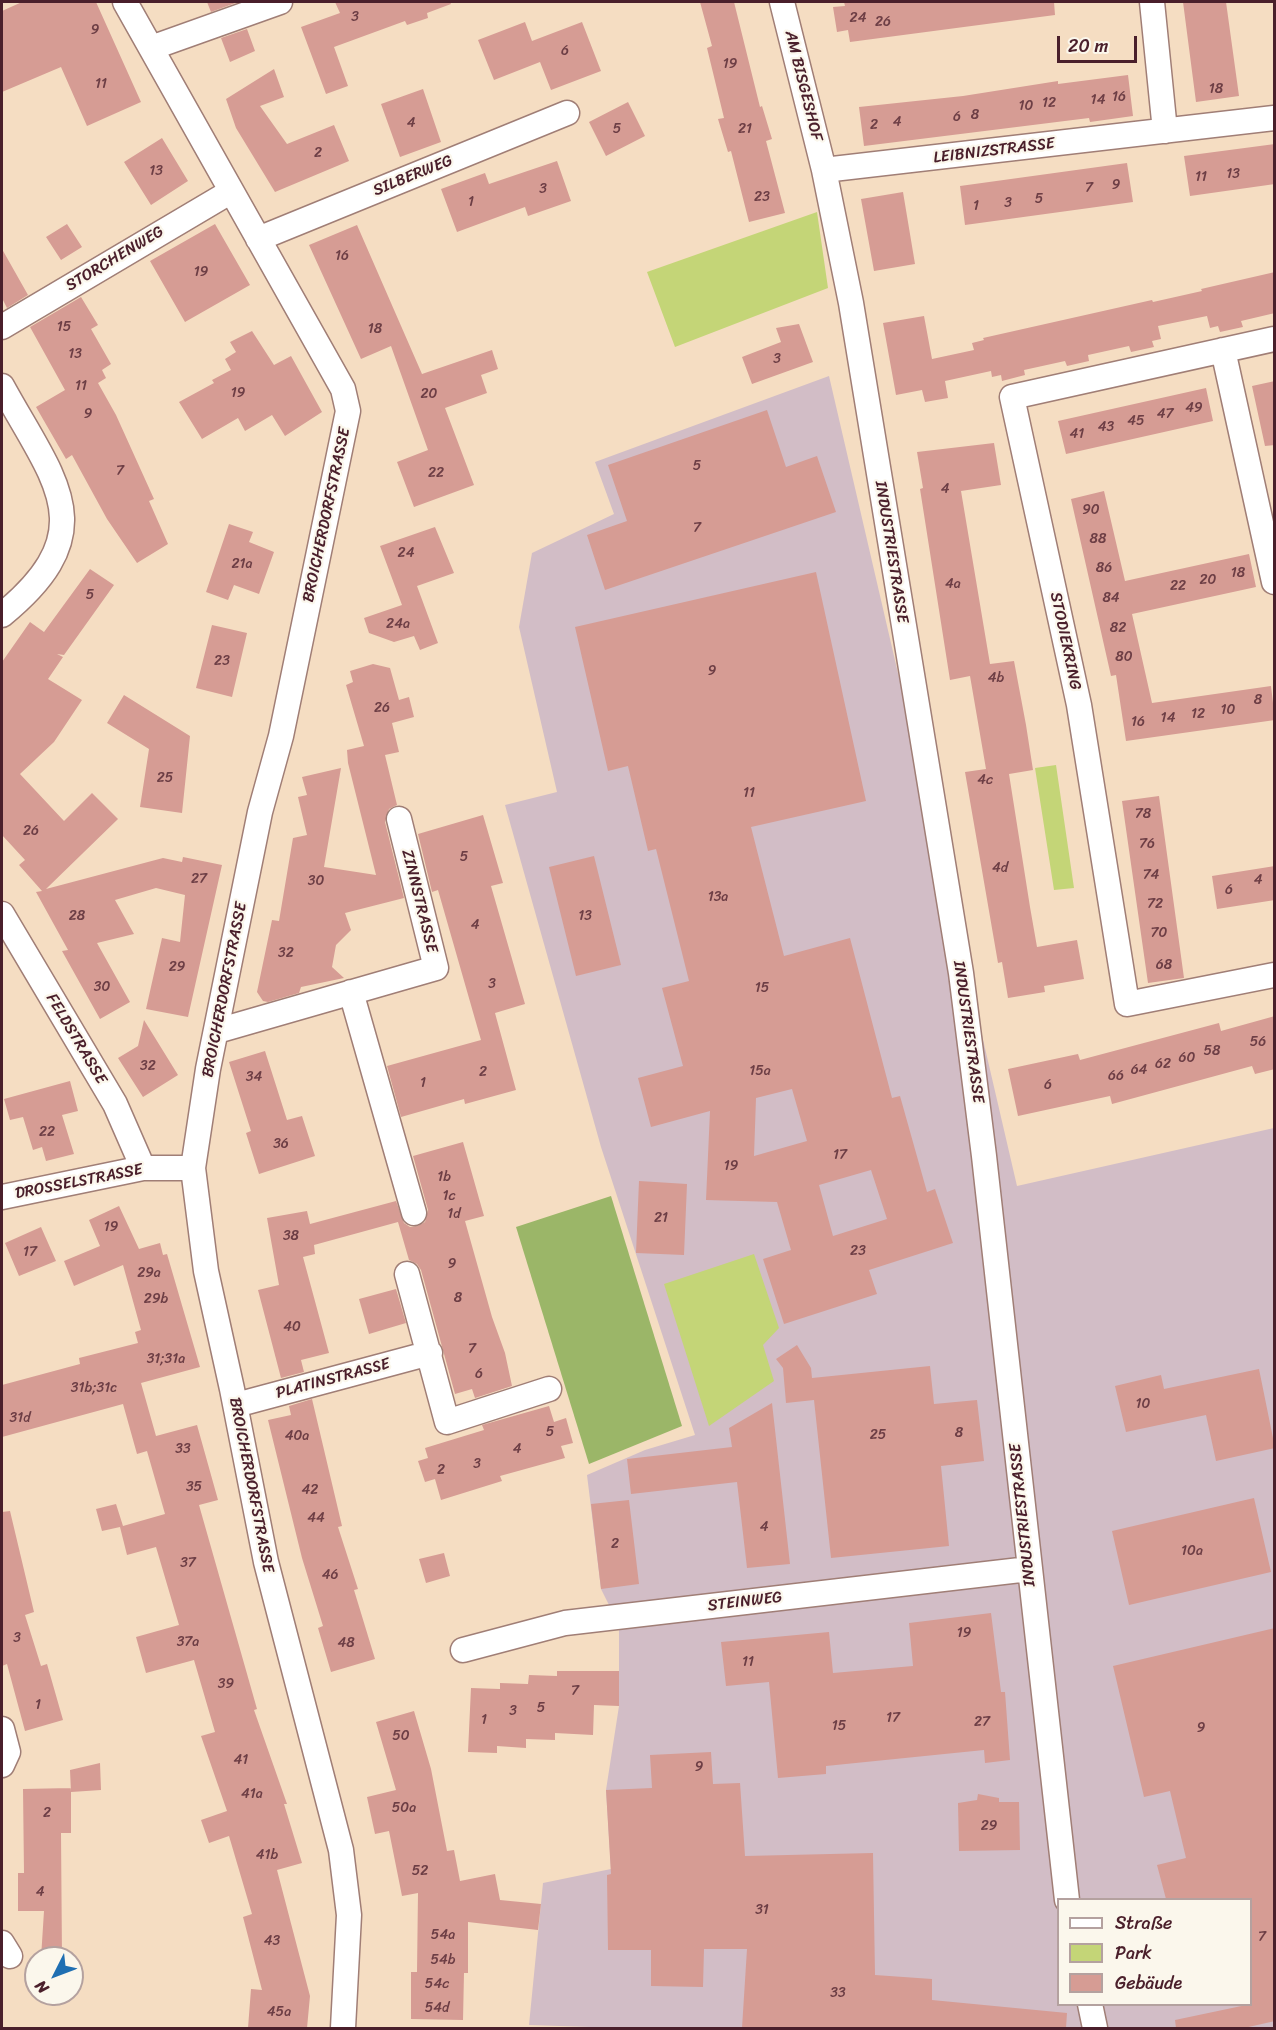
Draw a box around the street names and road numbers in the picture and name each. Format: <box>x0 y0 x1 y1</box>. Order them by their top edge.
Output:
street label: AM BISGESHOF <box>780 29 826 143</box>
street label: LEIBNIZSTRASSE <box>932 134 1056 168</box>
street label: SILBERWEG <box>370 151 456 201</box>
street label: STORCHENWEG <box>62 222 168 296</box>
street label: BROICHERDORFSTRASSE <box>299 426 355 604</box>
street label: INDUSTRIESTRASSE <box>870 480 912 624</box>
street label: STODIEKRING <box>1045 590 1085 692</box>
street label: ZINNSTRASSE <box>397 847 441 955</box>
street label: BROICHERDORFSTRASSE <box>199 901 251 1079</box>
street label: INDUSTRIESTRASSE <box>949 960 987 1104</box>
street label: FELDSTRASSE <box>42 990 110 1088</box>
street label: DROSSELSTRASSE <box>14 1160 144 1204</box>
street label: PLATINSTRASSE <box>274 1355 392 1403</box>
street label: BROICHERDORFSTRASSE <box>225 1396 277 1574</box>
street label: INDUSTRIESTRASSE <box>1006 1443 1040 1587</box>
street label: STEINWEG <box>707 1588 783 1616</box>

